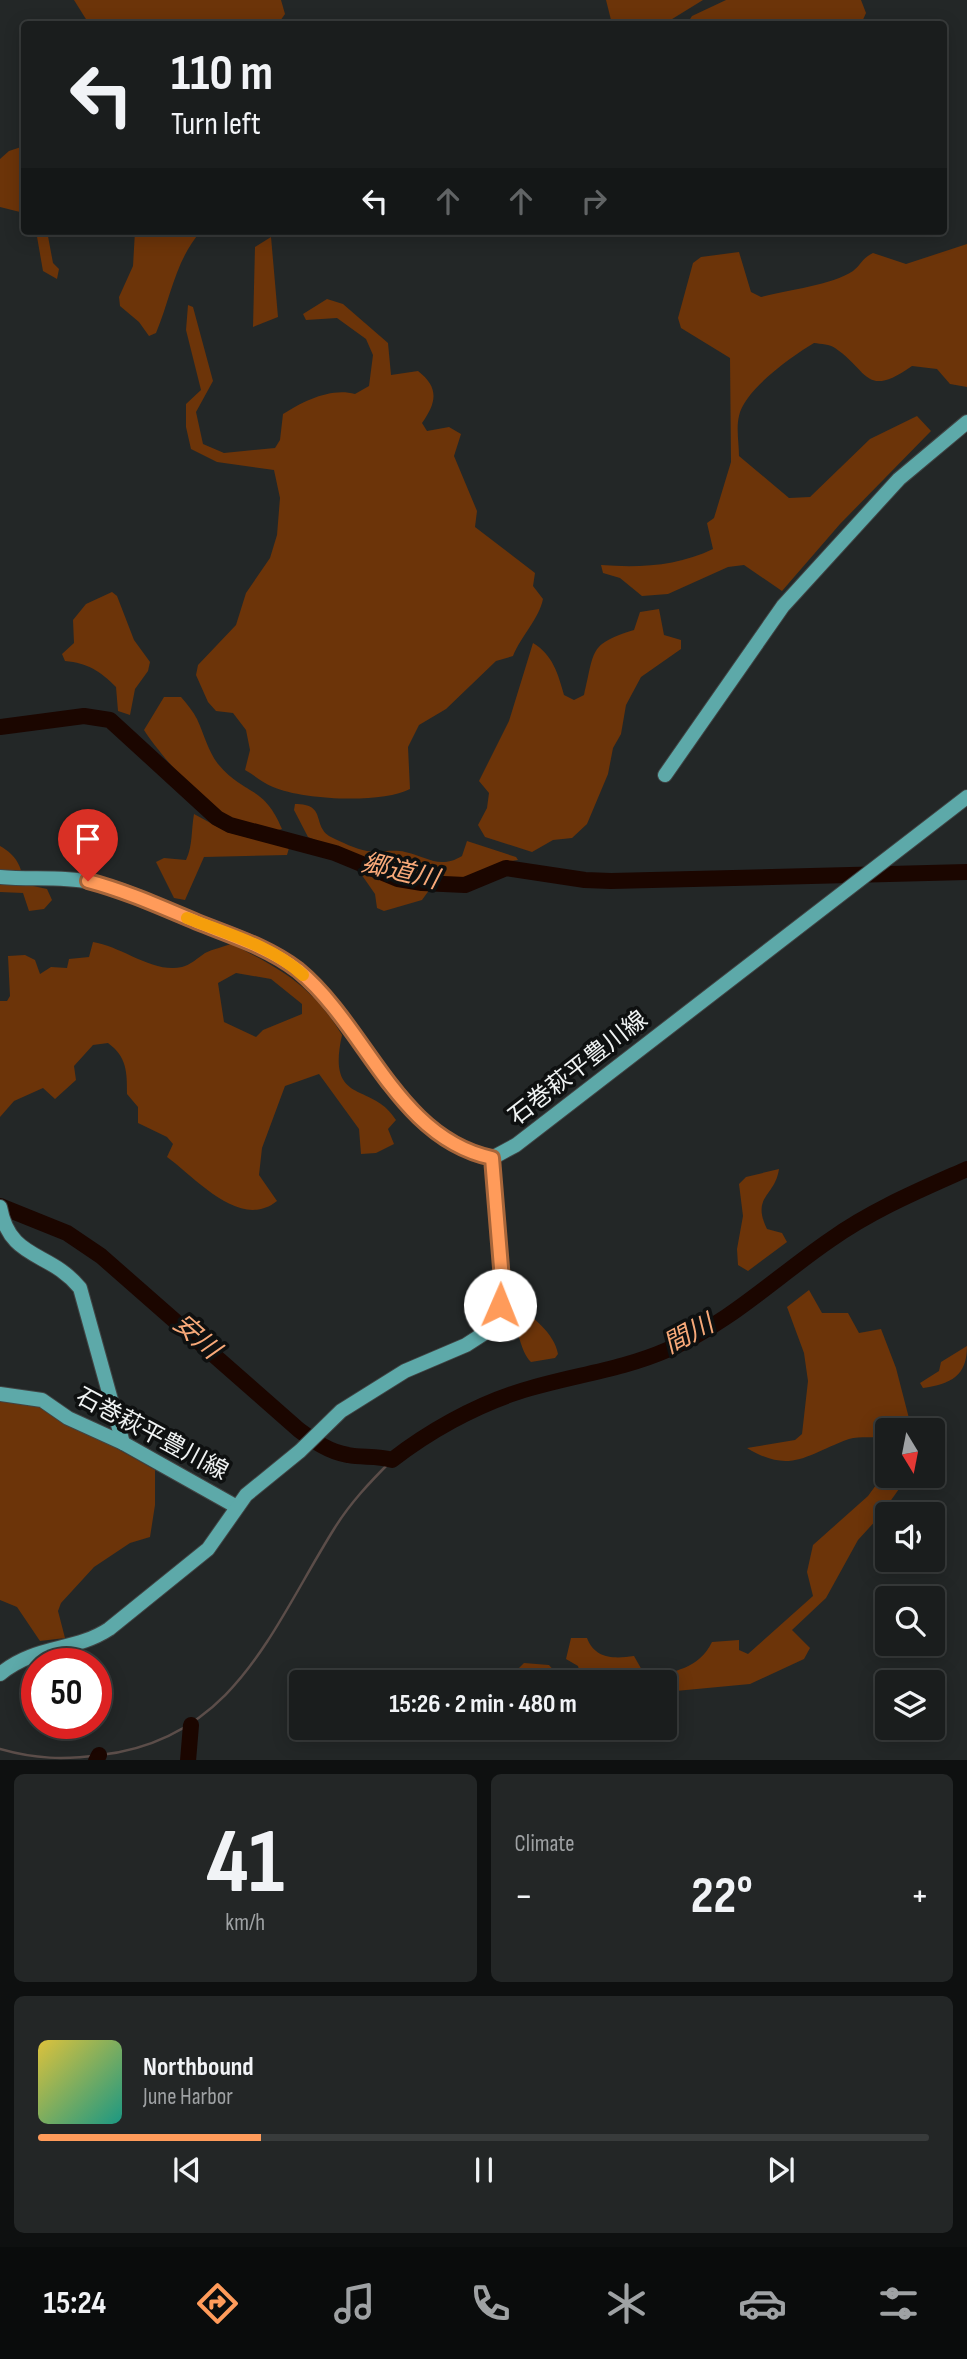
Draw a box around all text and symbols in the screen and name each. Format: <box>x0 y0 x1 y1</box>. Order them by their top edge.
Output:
text: 110 m <box>171 45 273 104</box>
icon: left <box>56 49 147 140</box>
text: Turn left <box>171 105 261 144</box>
icon: left <box>356 182 394 220</box>
icon: ahead <box>429 182 467 220</box>
icon: ahead <box>502 182 540 220</box>
icon: right <box>575 182 613 220</box>
pin <box>58 809 118 881</box>
icon: arrive <box>69 820 107 858</box>
water label: 郷道川 <box>359 848 444 897</box>
street label: 石巻萩平豊川線 <box>503 1005 653 1131</box>
position arrow <box>463 1268 537 1342</box>
water label: 安川 <box>166 1308 228 1368</box>
water label: 間川 <box>659 1308 722 1361</box>
street label: 石巻萩平豊川線 <box>71 1382 233 1486</box>
north arrow <box>875 1418 945 1488</box>
map controls <box>875 1418 945 1740</box>
button: sound <box>875 1502 945 1572</box>
button: search <box>875 1586 945 1656</box>
speed limit sign: 50 <box>21 1648 112 1739</box>
button: layers <box>875 1670 945 1740</box>
text: 15:26 · 2 min · 480 m <box>389 1689 577 1720</box>
text: 41 <box>206 1809 284 1918</box>
text: Climate <box>515 1830 574 1858</box>
text: 22° <box>691 1865 753 1928</box>
text: − <box>515 1874 533 1919</box>
text: + <box>910 1874 929 1919</box>
text: km/h <box>225 1909 265 1937</box>
text: Northbound <box>143 2052 254 2083</box>
text: June Harbor <box>143 2083 233 2111</box>
icon: previous <box>168 2151 206 2189</box>
icon: pause <box>465 2151 503 2189</box>
icon: next <box>762 2151 800 2189</box>
icon: directions <box>193 2279 242 2328</box>
icon: music <box>330 2279 379 2328</box>
icon: phone <box>466 2279 515 2328</box>
icon: climate <box>602 2279 651 2328</box>
icon: car <box>738 2279 787 2328</box>
icon: filters <box>874 2279 923 2328</box>
text: 15:24 <box>44 2284 106 2323</box>

